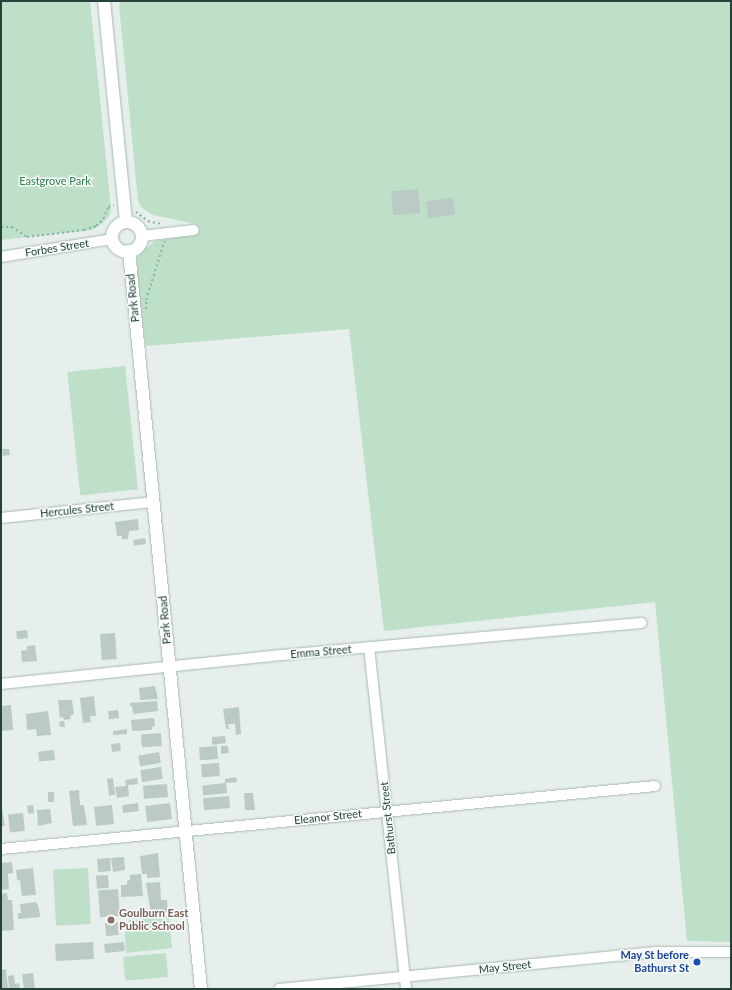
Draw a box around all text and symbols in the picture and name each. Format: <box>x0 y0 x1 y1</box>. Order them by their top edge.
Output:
park label: Eastgrove Park <box>19 174 91 188</box>
street label: Forbes Street <box>24 236 90 260</box>
street label: Park Road <box>124 273 142 323</box>
street label: Hercules Street <box>39 500 115 520</box>
street label: Park Road <box>156 595 174 645</box>
street label: Emma Street <box>290 643 352 661</box>
street label: Bathurst Street <box>378 781 398 855</box>
street label: Eleanor Street <box>293 807 363 827</box>
place label: Goulburn East Public School <box>119 907 188 933</box>
marker: Goulburn East Public School <box>106 915 116 925</box>
place label: May St before Bathurst St <box>620 949 689 975</box>
marker: May St before Bathurst St <box>692 957 702 967</box>
street label: May Street <box>478 958 532 976</box>

